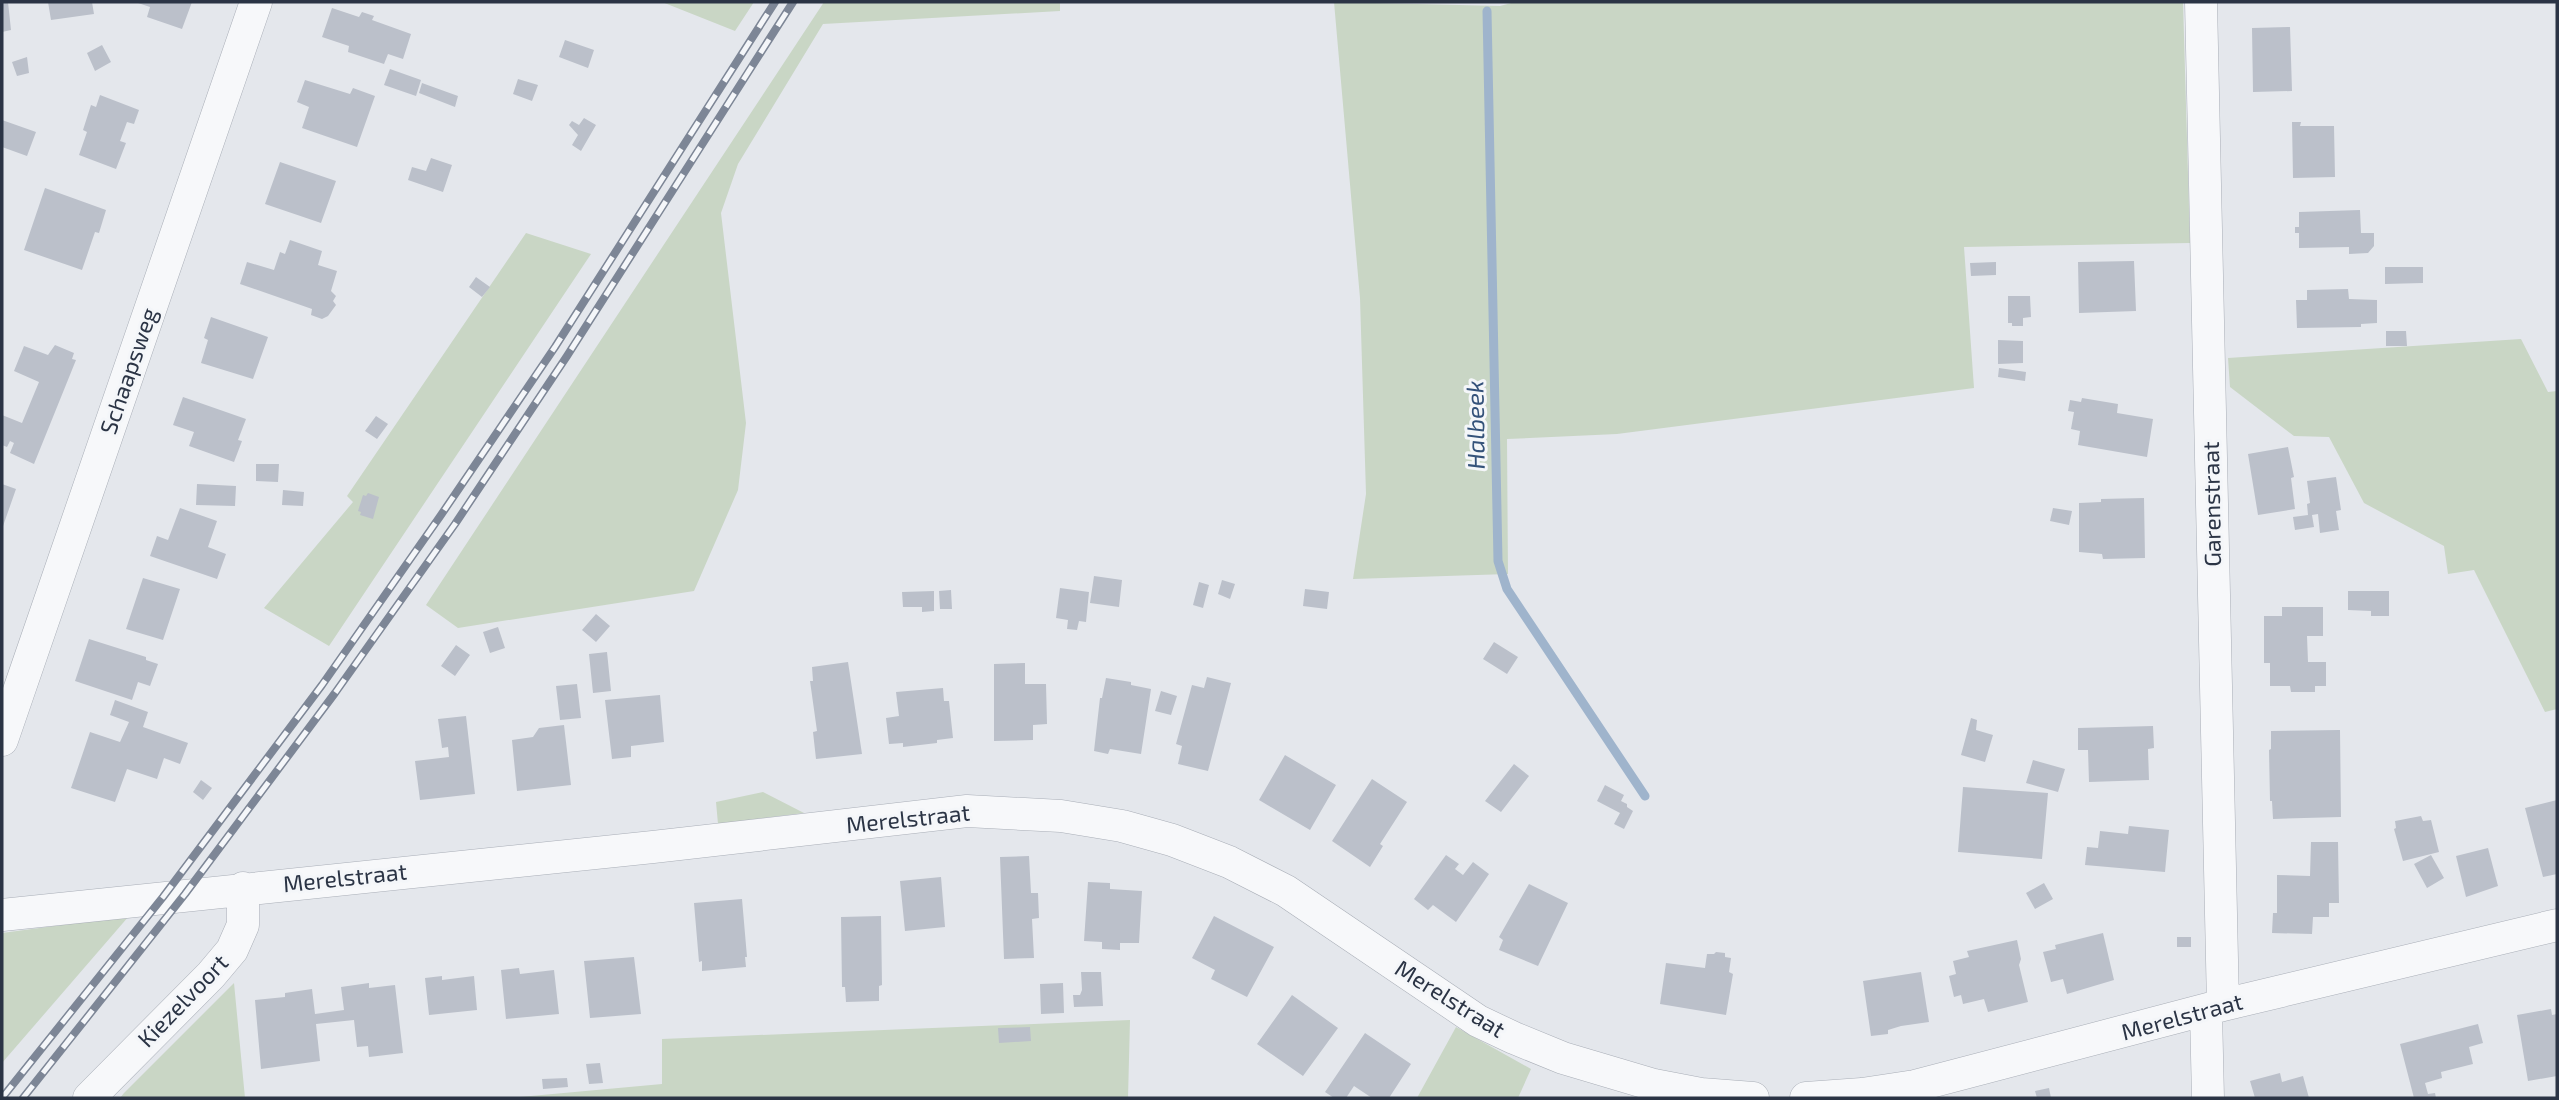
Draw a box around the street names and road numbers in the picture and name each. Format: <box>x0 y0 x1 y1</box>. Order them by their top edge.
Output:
street label: Schaapsweg <box>93 304 163 438</box>
street label: Garenstraat <box>2196 441 2226 567</box>
street label: Merelstraat <box>845 798 971 838</box>
street label: Merelstraat <box>282 857 408 897</box>
street label: Kiezelvoort <box>131 948 234 1053</box>
street label: Merelstraat <box>1390 953 1511 1043</box>
street label: Merelstraat <box>2118 986 2246 1046</box>

